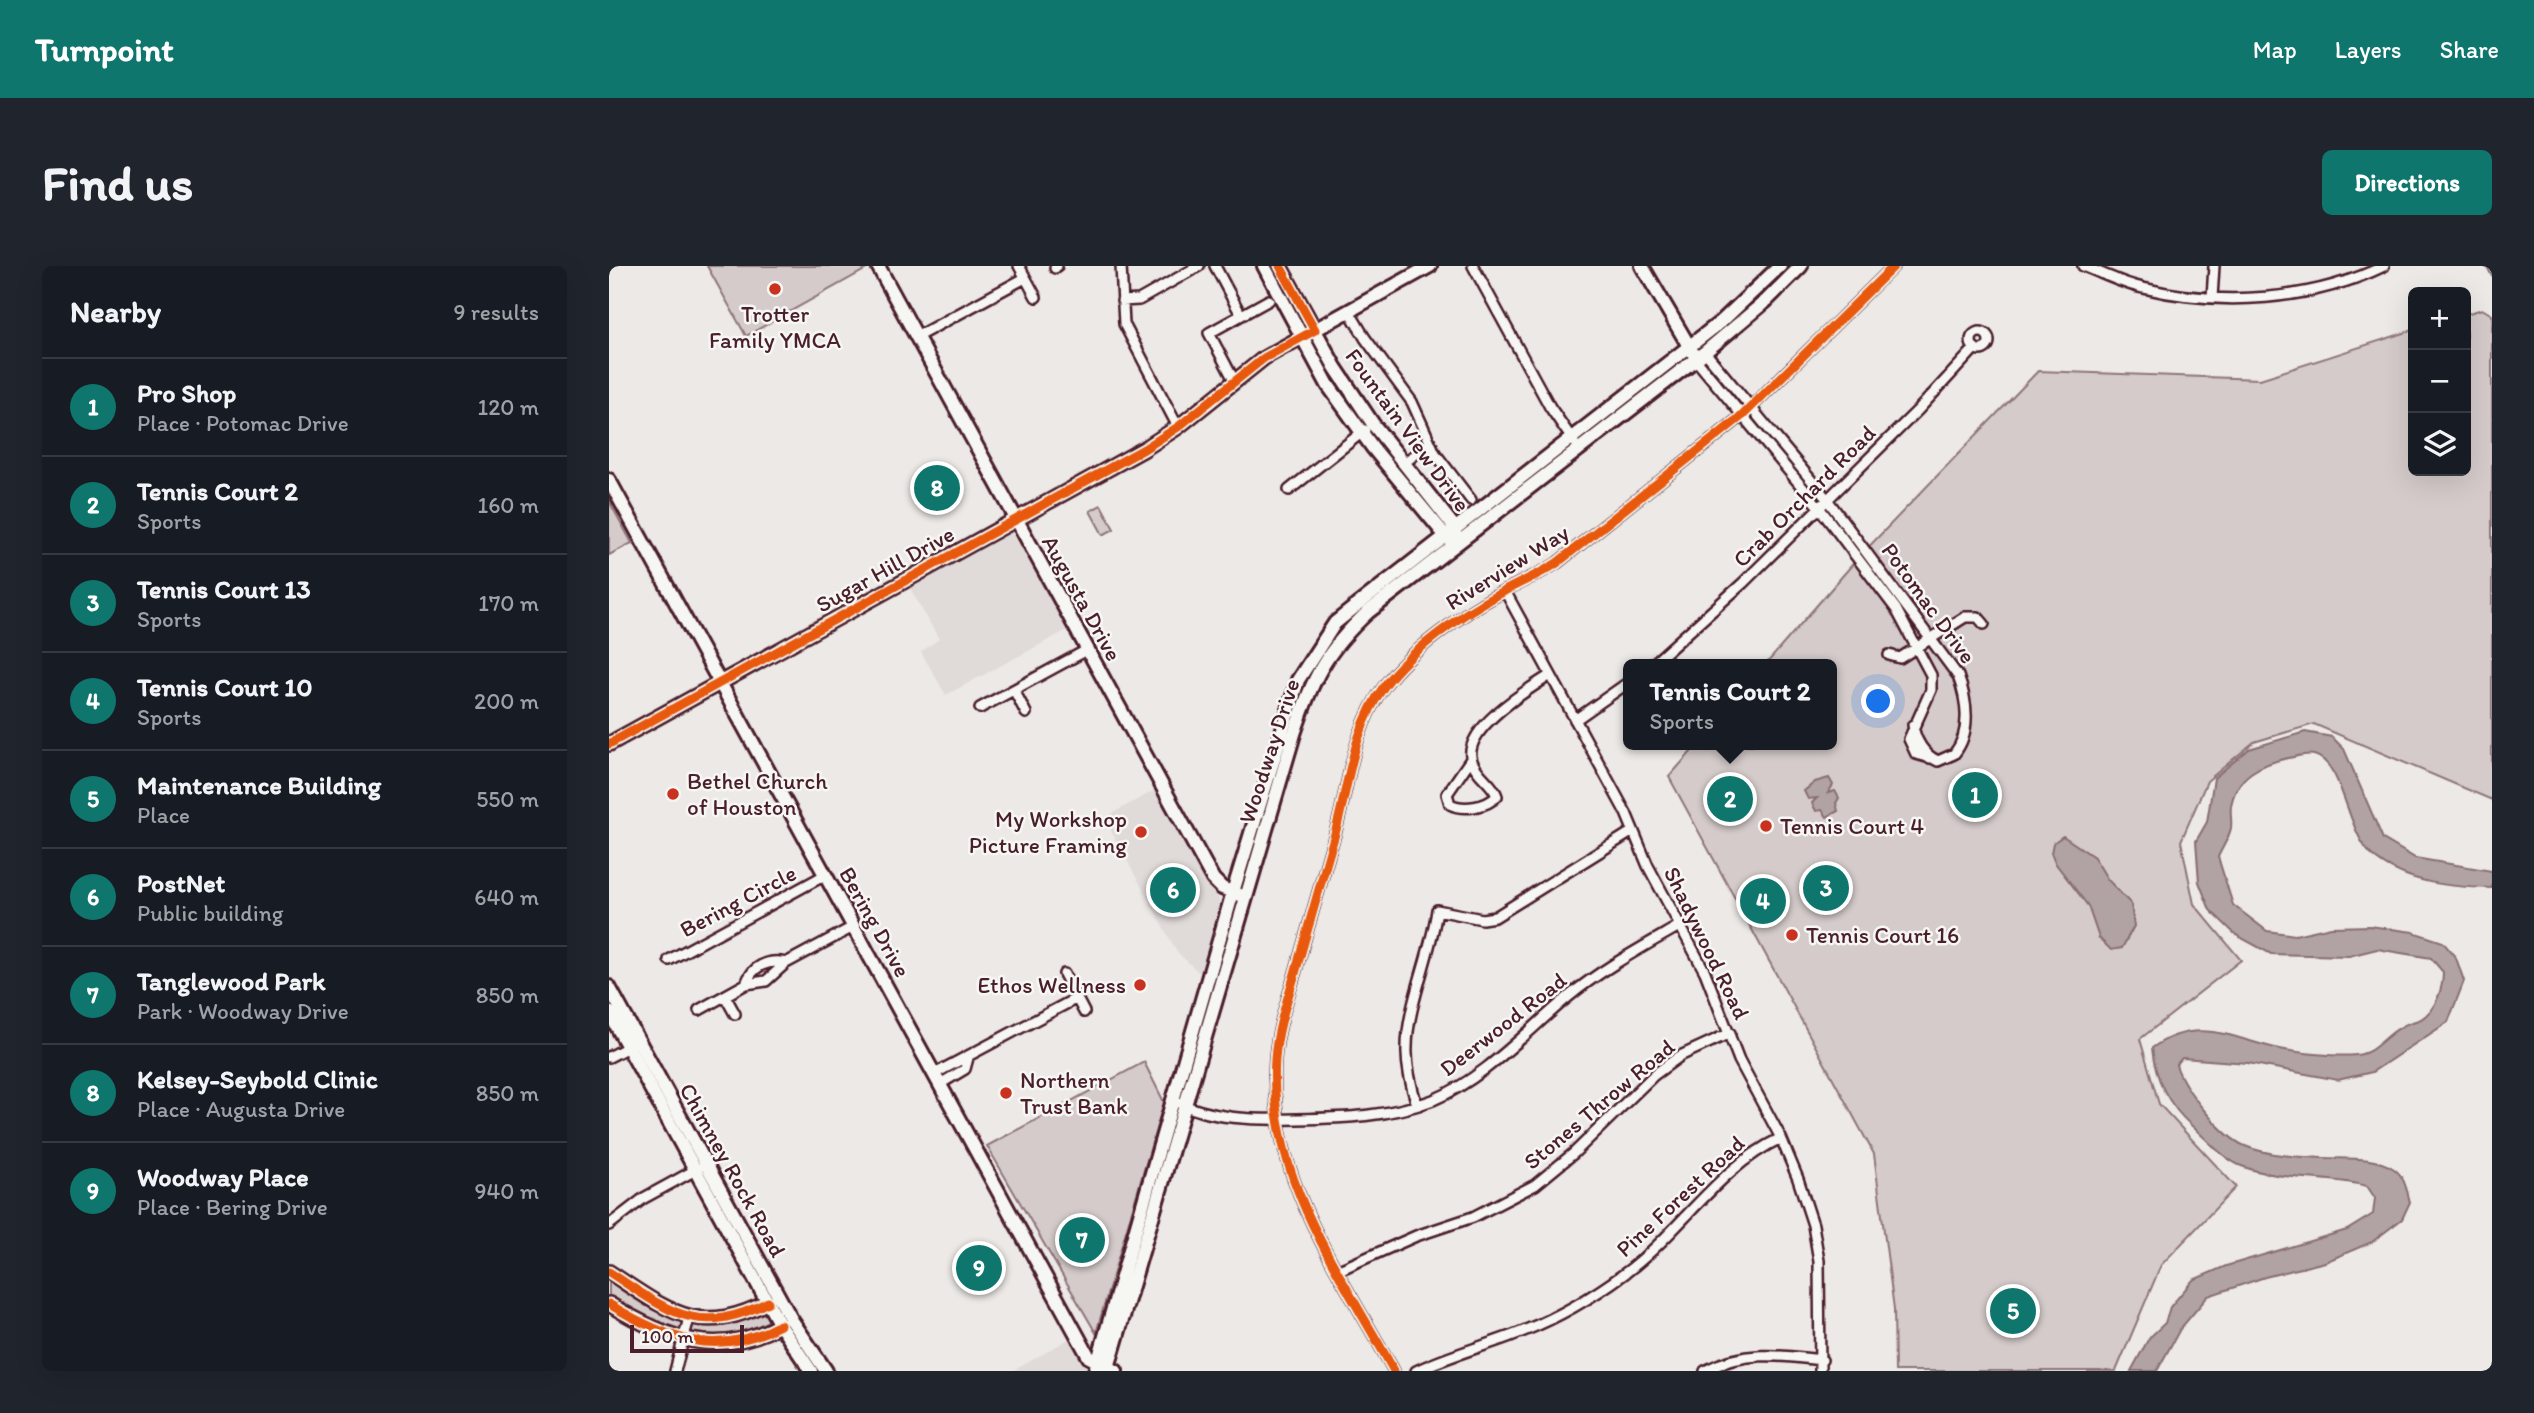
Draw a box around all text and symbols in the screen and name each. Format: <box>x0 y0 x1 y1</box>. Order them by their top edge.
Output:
text: Turnpoint <box>35 30 174 69</box>
text: Map <box>2253 35 2297 64</box>
text: Layers <box>2335 35 2402 64</box>
text: Share <box>2440 35 2499 64</box>
button: Directions <box>2322 150 2492 215</box>
text: Find us <box>42 153 193 212</box>
marker: Trotter Family YMCA <box>767 281 783 297</box>
map controls <box>2408 287 2471 476</box>
button: + <box>2408 287 2471 350</box>
text: Nearby <box>70 293 161 330</box>
text: 9 results <box>454 298 539 326</box>
place label: Trotter Family YMCA <box>709 300 841 354</box>
street label: Fountain View Drive <box>1339 343 1477 517</box>
button: − <box>2408 350 2471 413</box>
text: Pro Shop <box>137 377 236 409</box>
text: 1 <box>88 393 98 421</box>
text: 120 m <box>478 393 539 421</box>
text: Place · Potomac Drive <box>137 409 349 437</box>
button: layers <box>2408 413 2471 476</box>
street label: Crab Orchard Road <box>1727 419 1881 573</box>
pin: 8 <box>914 462 960 514</box>
text: Tennis Court 2 <box>137 475 298 507</box>
text: 2 <box>87 491 99 519</box>
text: 160 m <box>477 491 539 519</box>
text: Sports <box>137 507 201 535</box>
street label: Riverview Way <box>1440 518 1574 616</box>
street label: Sugar Hill Drive <box>811 519 959 619</box>
street label: Augusta Drive <box>1036 530 1128 666</box>
street label: Potomac Drive <box>1876 537 1982 669</box>
text: Tennis Court 13 <box>137 573 311 605</box>
text: 3 <box>87 589 99 617</box>
text: 170 m <box>478 589 539 617</box>
text: Sports <box>137 605 201 633</box>
popup <box>1623 659 1837 750</box>
text: Tennis Court 10 <box>137 671 312 703</box>
street label: Woodway Drive <box>1232 675 1306 827</box>
text: Tennis Court 2 <box>1649 675 1811 707</box>
your location <box>1861 684 1895 718</box>
text: 4 <box>86 687 100 715</box>
text: 200 m <box>474 687 539 715</box>
text: Sports <box>137 703 201 731</box>
text: Sports <box>1649 707 1714 735</box>
place label: Bethel Church of Houston <box>687 767 828 821</box>
text: Maintenance Building <box>137 769 381 801</box>
pin: 1 <box>1952 769 1998 821</box>
pin: 2 <box>1707 773 1753 825</box>
text: 5 <box>87 785 99 813</box>
text: 550 m <box>476 785 539 813</box>
marker: Bethel Church of Houston <box>665 786 681 802</box>
text: Place <box>137 801 190 829</box>
place label: My Workshop Picture Framing <box>969 805 1127 859</box>
place label: Tennis Court 4 <box>1780 812 1924 840</box>
marker: Tennis Court 4 <box>1758 818 1774 834</box>
marker: My Workshop Picture Framing <box>1133 824 1149 840</box>
street label: Bering Circle <box>675 859 801 943</box>
street label: Bering Drive <box>833 862 917 982</box>
street label: Shadywood Road <box>1658 862 1756 1024</box>
pin: 3 <box>1803 862 1849 914</box>
pin: 6 <box>1150 864 1196 916</box>
text: PostNet <box>137 867 225 899</box>
pin: 4 <box>1740 875 1786 927</box>
text: 6 <box>87 883 99 911</box>
text: 640 m <box>474 883 539 911</box>
text: Public building <box>137 899 283 927</box>
place label: Tennis Court 16 <box>1806 921 1959 949</box>
marker: Tennis Court 16 <box>1784 927 1800 943</box>
text: Tanglewood Park <box>137 965 326 997</box>
street label: Deerwood Road <box>1434 966 1572 1082</box>
place label: Ethos Wellness <box>977 971 1126 999</box>
marker: Ethos Wellness <box>1132 977 1148 993</box>
text: 7 <box>87 981 99 1009</box>
text: 850 m <box>476 981 539 1009</box>
text: Park · Woodway Drive <box>137 997 349 1025</box>
street label: Stones Throw Road <box>1518 1032 1680 1175</box>
text: Kelsey-Seybold Clinic <box>137 1063 378 1095</box>
place label: Northern Trust Bank <box>1020 1066 1128 1120</box>
street label: Chimney Rock Road <box>674 1078 793 1262</box>
text: 8 <box>87 1079 99 1107</box>
text: 850 m <box>476 1079 539 1107</box>
marker: Northern Trust Bank <box>998 1085 1014 1101</box>
text: Place · Augusta Drive <box>137 1095 345 1123</box>
street label: Pine Forest Road <box>1610 1129 1750 1263</box>
text: Woodway Place <box>137 1161 309 1193</box>
text: 9 <box>87 1177 99 1205</box>
text: 940 m <box>474 1177 539 1205</box>
text: Place · Bering Drive <box>137 1193 328 1221</box>
pin: 7 <box>1059 1214 1105 1266</box>
pin: 9 <box>956 1242 1002 1294</box>
pin: 5 <box>1990 1285 2036 1337</box>
scale bar <box>630 1322 744 1354</box>
text: 100 m <box>641 1325 693 1348</box>

